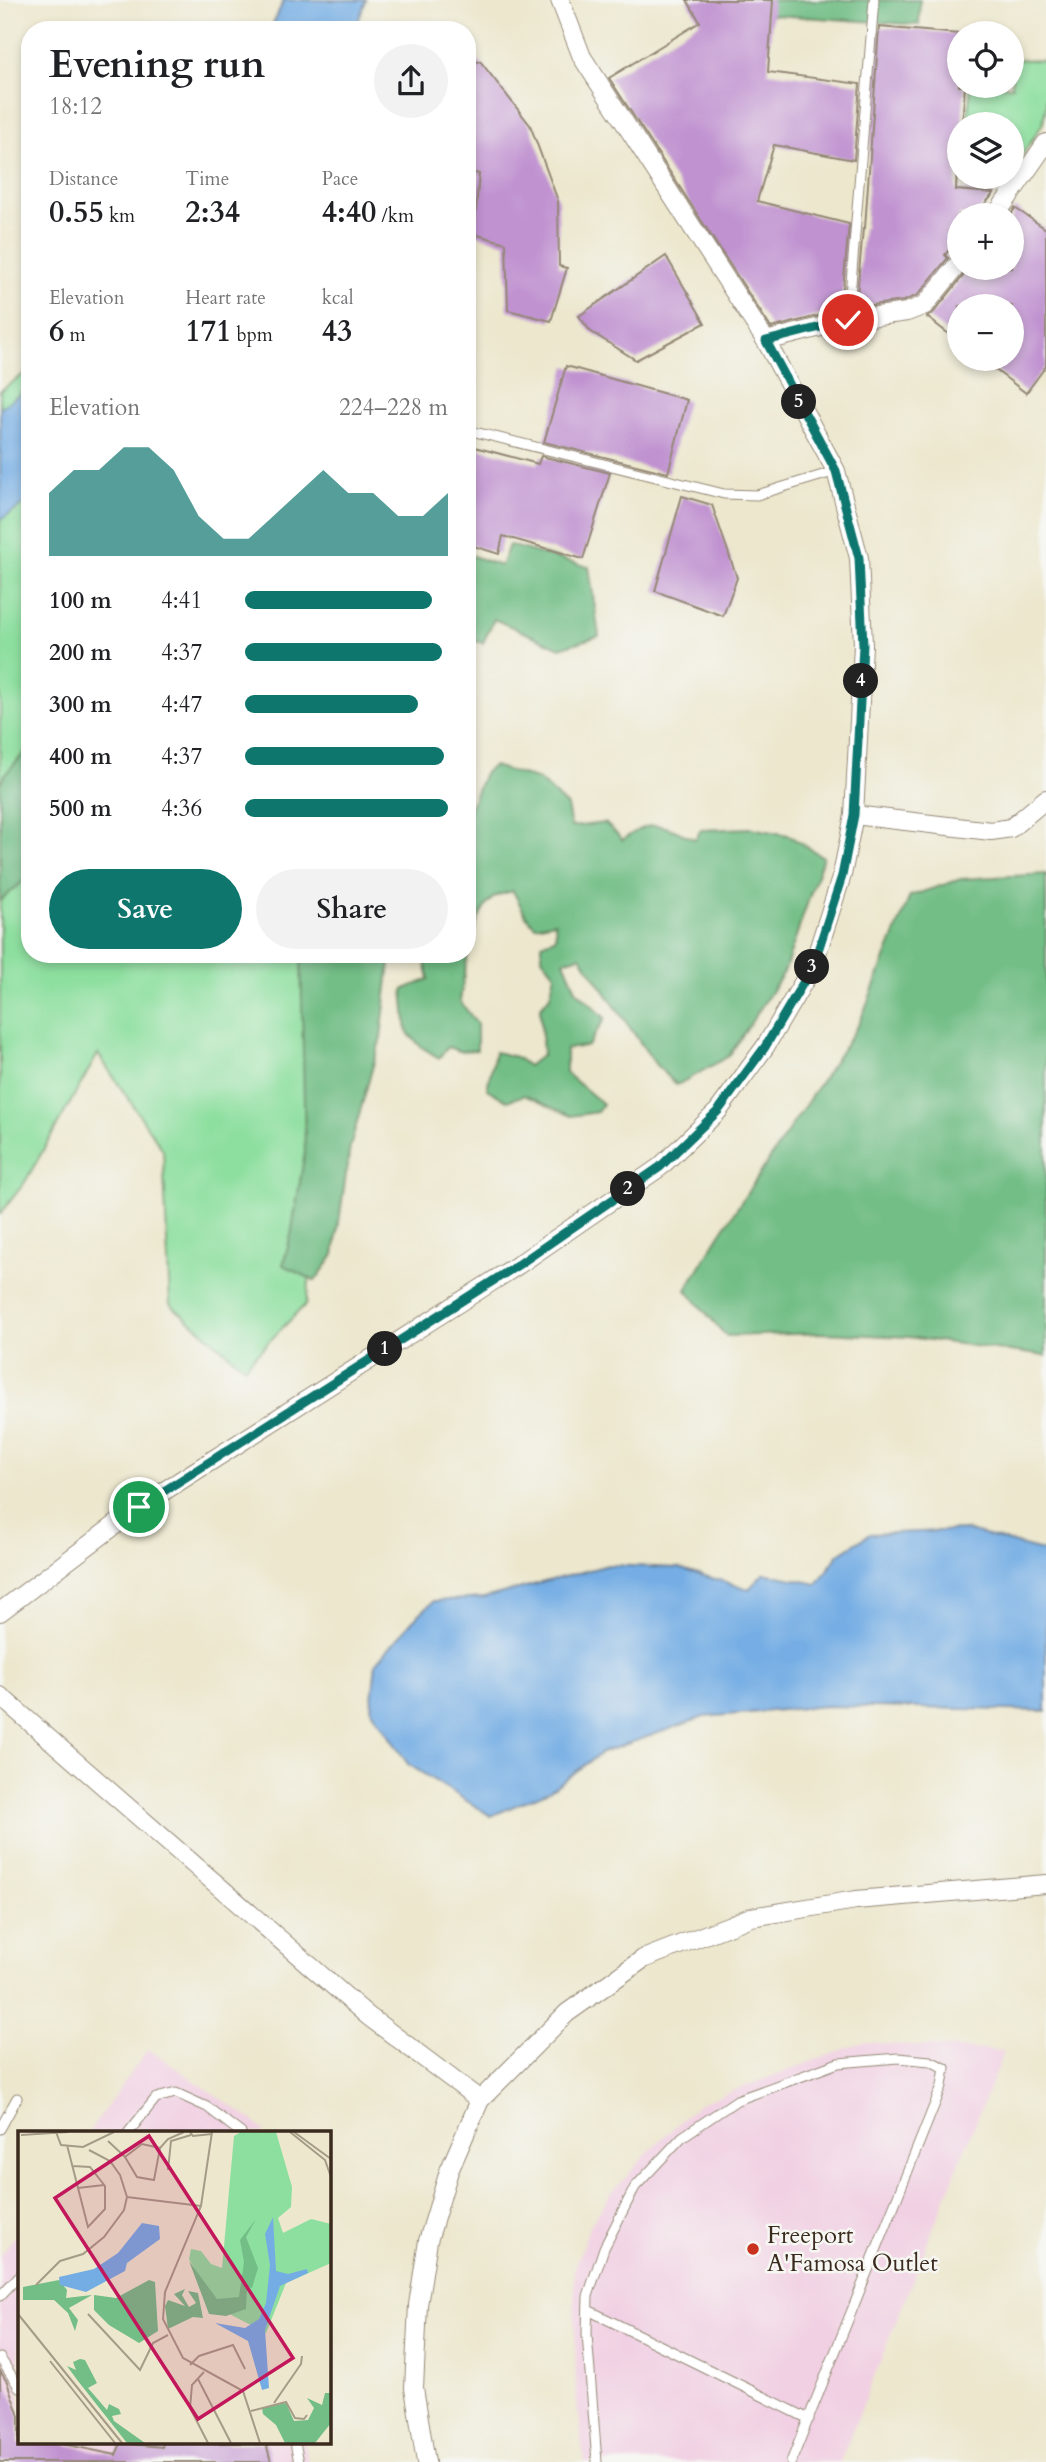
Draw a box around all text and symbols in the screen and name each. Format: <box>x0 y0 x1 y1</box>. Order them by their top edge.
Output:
map controls <box>947 21 1024 371</box>
button: locate <box>947 21 1024 98</box>
text: Evening run <box>49 39 265 91</box>
button: share <box>374 44 448 118</box>
text: 18:12 <box>49 91 102 122</box>
button: layers <box>947 112 1024 189</box>
text: Distance <box>49 166 118 192</box>
text: Time <box>185 166 229 192</box>
text: Pace <box>322 166 358 192</box>
text: 0.55 <box>49 192 104 233</box>
text: 2:34 <box>185 192 240 233</box>
text: 4:40 <box>322 192 376 233</box>
text: km <box>104 203 135 229</box>
text: /km <box>376 203 414 229</box>
button: + <box>947 203 1024 280</box>
text: Elevation <box>49 285 124 311</box>
text: Heart rate <box>185 285 266 311</box>
text: kcal <box>322 285 354 311</box>
pin <box>818 290 878 350</box>
button: − <box>947 294 1024 371</box>
icon: check <box>829 301 867 339</box>
text: 6 <box>49 311 64 352</box>
text: 171 <box>185 311 231 352</box>
text: 43 <box>322 311 352 352</box>
text: m <box>64 322 86 348</box>
text: bpm <box>231 322 273 348</box>
pin: 5 <box>782 384 816 420</box>
text: 5 <box>794 388 803 414</box>
text: Elevation <box>49 392 140 423</box>
text: 224–228 m <box>339 392 448 423</box>
text: 100 m <box>49 585 112 616</box>
text: 4:41 <box>161 585 202 616</box>
text: 200 m <box>49 637 112 668</box>
text: 4:37 <box>161 637 202 668</box>
pin: 4 <box>844 664 878 698</box>
text: 4 <box>856 667 865 693</box>
text: 300 m <box>49 689 112 720</box>
text: 4:47 <box>161 689 202 720</box>
text: 400 m <box>49 741 112 772</box>
text: 4:37 <box>161 741 202 772</box>
text: 500 m <box>49 793 112 824</box>
text: 4:36 <box>161 793 202 824</box>
button: Save <box>49 869 242 949</box>
button: Share <box>256 869 448 949</box>
pin: 3 <box>794 950 830 984</box>
text: 3 <box>807 953 816 979</box>
pin: 2 <box>610 1172 646 1206</box>
text: 2 <box>623 1175 632 1201</box>
pin: 1 <box>368 1332 402 1366</box>
text: 1 <box>380 1335 389 1361</box>
pin <box>109 1477 169 1537</box>
icon: arrive <box>120 1488 158 1526</box>
inset map <box>18 2131 331 2444</box>
place label: Freeport A'Famosa Outlet <box>767 2219 938 2280</box>
marker: Freeport A'Famosa Outlet <box>745 2241 761 2257</box>

